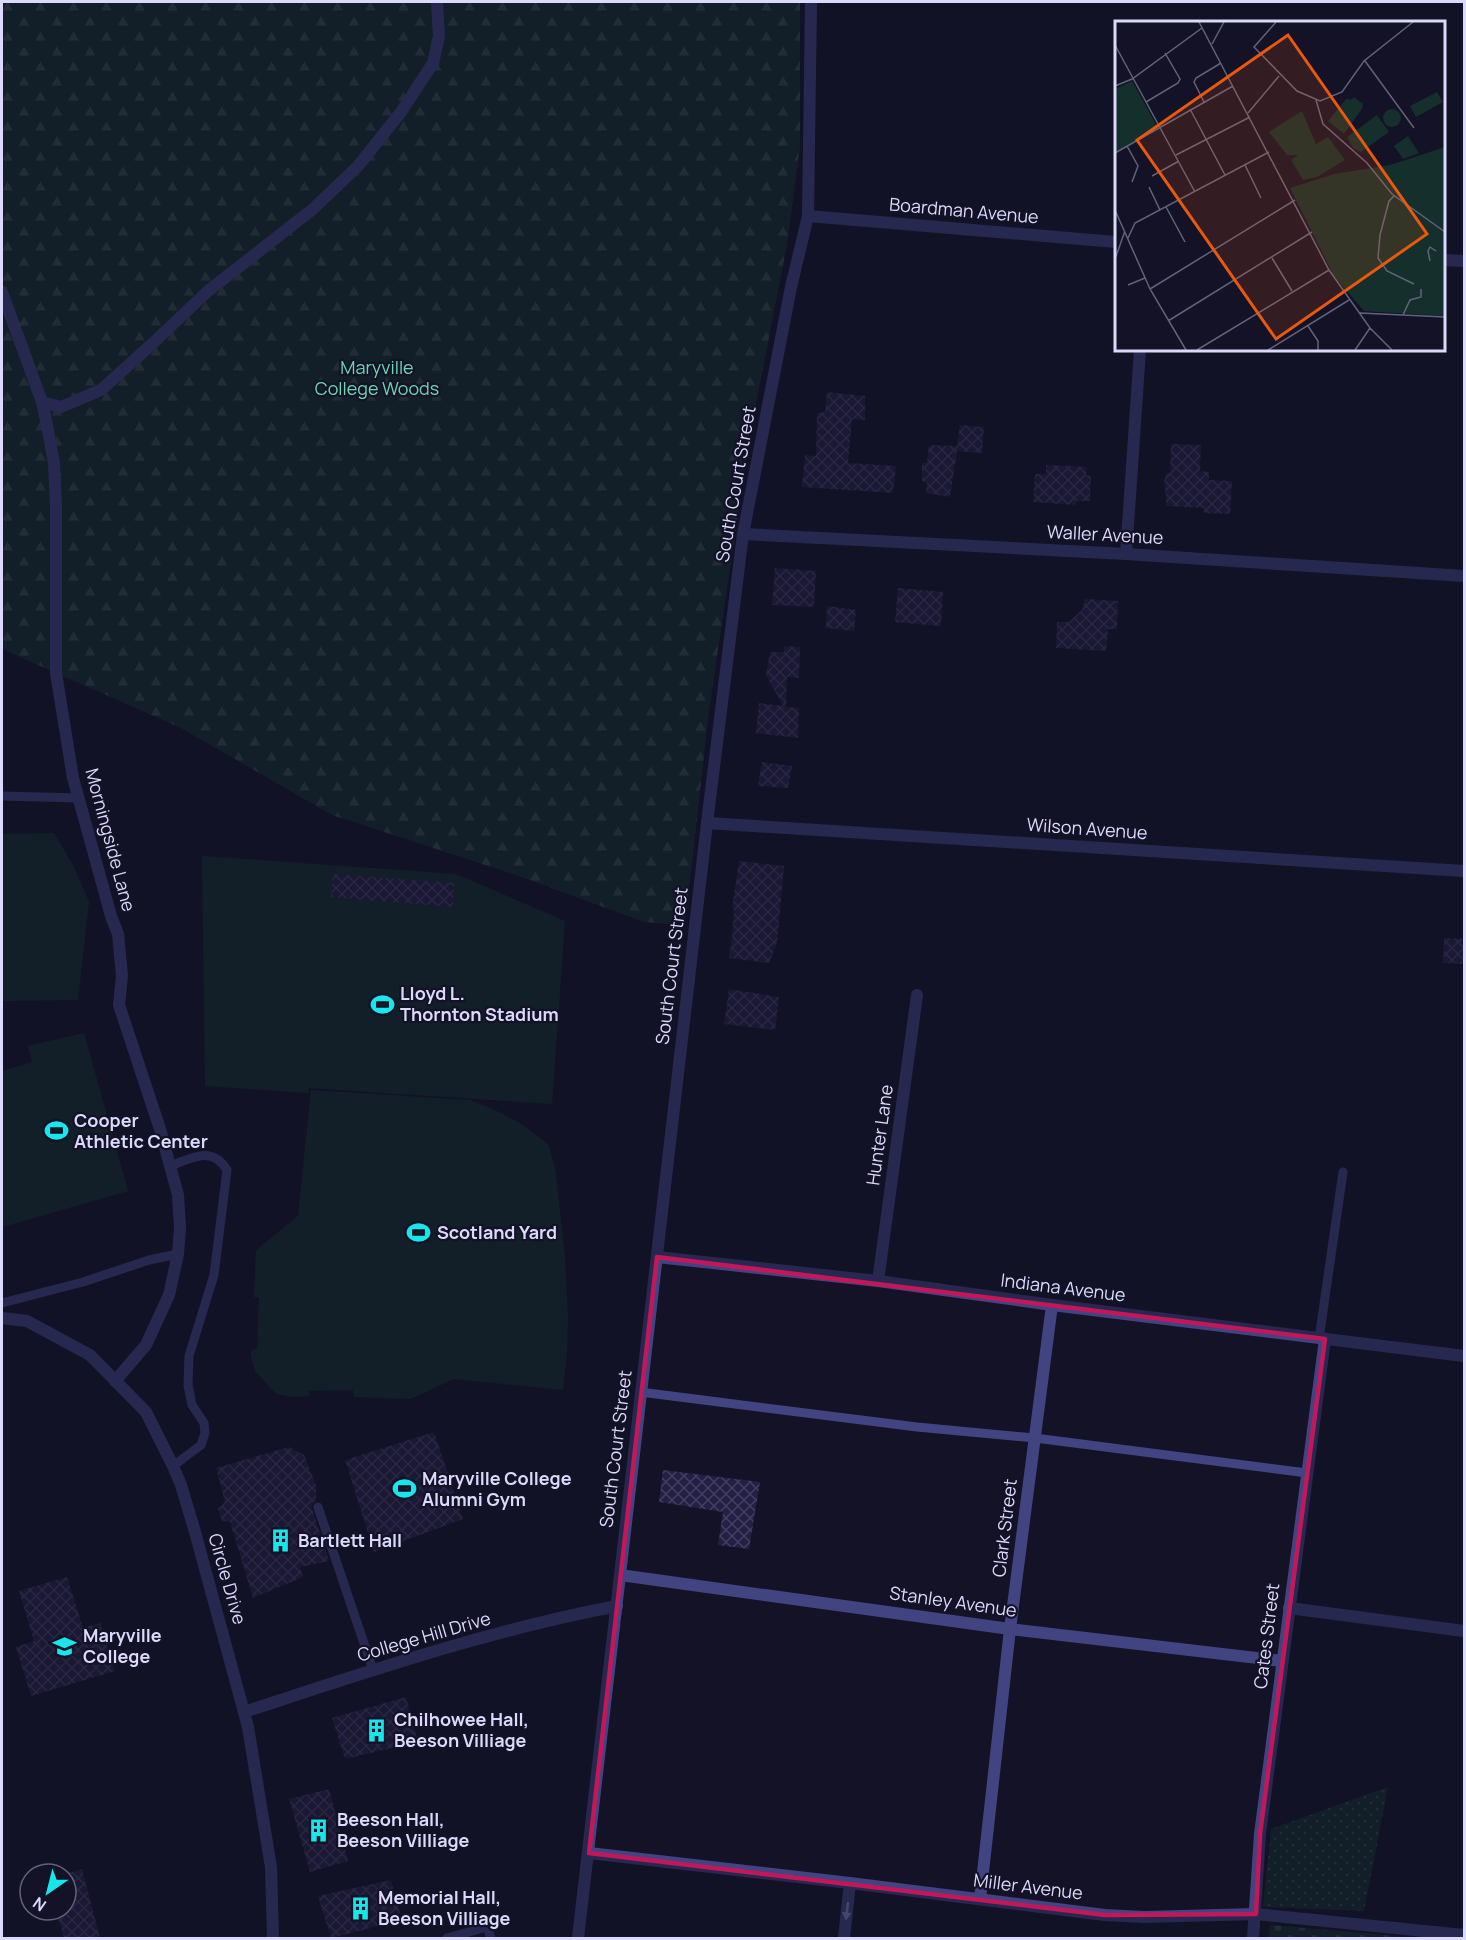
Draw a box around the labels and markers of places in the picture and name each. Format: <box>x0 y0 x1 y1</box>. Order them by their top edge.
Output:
place label: Lloyd L. Thornton Stadium <box>400 981 559 1026</box>
sports icon: Lloyd L. Thornton Stadium <box>369 991 395 1017</box>
place label: Cooper Athletic Center <box>74 1108 208 1153</box>
sports icon: Cooper Athletic Center <box>43 1118 69 1144</box>
sports icon: Scotland Yard <box>406 1220 432 1246</box>
place label: Scotland Yard <box>437 1220 557 1244</box>
place label: Maryville College Alumni Gym <box>422 1466 572 1511</box>
sports icon: Maryville College Alumni Gym <box>391 1476 417 1502</box>
building icon: Bartlett Hall <box>267 1528 293 1554</box>
place label: Bartlett Hall <box>298 1528 402 1552</box>
place label: Maryville College <box>83 1623 162 1668</box>
school or university icon: Maryville College <box>52 1633 78 1659</box>
place label: Chilhowee Hall, Beeson Villiage <box>394 1707 529 1752</box>
building icon: Chilhowee Hall, Beeson Villiage <box>363 1717 389 1743</box>
place label: Beeson Hall, Beeson Villiage <box>337 1807 470 1852</box>
building icon: Beeson Hall, Beeson Villiage <box>306 1817 332 1843</box>
place label: Memorial Hall, Beeson Villiage <box>378 1885 511 1930</box>
building icon: Memorial Hall, Beeson Villiage <box>347 1895 373 1921</box>

